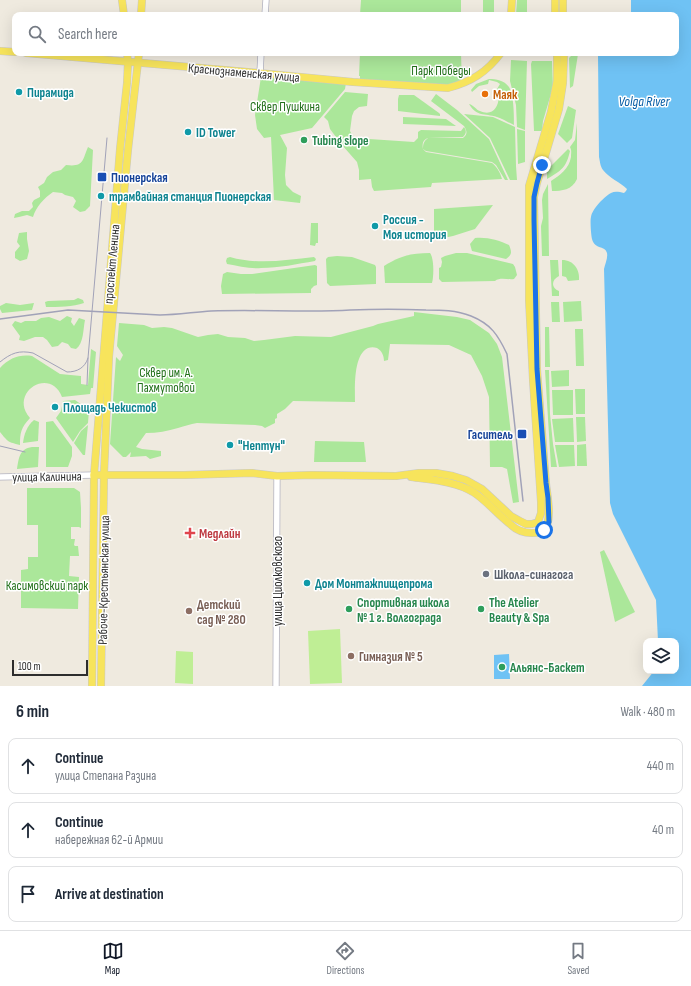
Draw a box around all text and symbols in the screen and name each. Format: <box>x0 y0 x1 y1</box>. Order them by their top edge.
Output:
search box <box>12 12 679 56</box>
icon: search <box>26 23 48 45</box>
text: Search here <box>58 25 118 44</box>
street label: Краснознаменская улица <box>188 60 300 86</box>
park label: Парк Победы <box>411 63 471 79</box>
place label: Пирамида <box>27 85 74 101</box>
marker: Пирамида <box>14 87 24 97</box>
place label: Маяк <box>493 87 518 103</box>
marker: Маяк <box>480 89 490 99</box>
water label: Volga River <box>619 93 671 110</box>
park label: Сквер Пушкина <box>250 99 320 115</box>
place label: ID Tower <box>196 125 235 141</box>
marker: ID Tower <box>183 127 193 137</box>
place label: Tubing slope <box>312 133 369 149</box>
marker: Tubing slope <box>299 135 309 145</box>
route end <box>533 156 551 174</box>
place label: Пионерская <box>111 170 168 186</box>
marker: Пионерская <box>96 171 108 183</box>
place label: трамвайная станция Пионерская <box>109 189 271 205</box>
marker: трамвайная станция Пионерская <box>96 191 106 201</box>
place label: Россия - Моя история <box>383 212 447 243</box>
marker: Россия - Моя история <box>370 221 380 231</box>
street label: проспект Ленина <box>101 224 123 305</box>
park label: Сквер им. А. Пахмутовой <box>137 365 195 396</box>
place label: Площадь Чекистов <box>63 400 157 416</box>
marker: Площадь Чекистов <box>50 402 60 412</box>
place label: Гаситель <box>468 427 514 443</box>
marker: Гаситель <box>516 428 528 440</box>
place label: "Нептун" <box>238 438 285 454</box>
marker: "Нептун" <box>225 440 235 450</box>
street label: улица Калинина <box>12 468 82 486</box>
street label: Рабоче-Крестьянская улица <box>95 515 113 645</box>
route start <box>535 521 553 539</box>
place label: Медлайн <box>199 526 241 542</box>
marker: Медлайн <box>184 527 196 539</box>
street label: улица Циолковского <box>270 536 286 626</box>
place label: Школа-синагога <box>494 567 573 583</box>
marker: Школа-синагога <box>481 569 491 579</box>
place label: Дом Монтажпищепрома <box>315 576 433 592</box>
park label: Касимовский парк <box>6 578 88 594</box>
marker: Дом Монтажпищепрома <box>302 578 312 588</box>
place label: Спортивная школа № 1 г. Волгограда <box>357 595 449 626</box>
place label: The Atelier Beauty & Spa <box>489 595 549 626</box>
place label: Детский сад № 280 <box>197 597 246 628</box>
marker: Спортивная школа № 1 г. Волгограда <box>344 604 354 614</box>
marker: The Atelier Beauty & Spa <box>476 604 486 614</box>
marker: Детский сад № 280 <box>184 606 194 616</box>
map controls <box>643 638 679 674</box>
button: layers <box>643 638 679 674</box>
place label: Гимназия № 5 <box>359 649 423 665</box>
marker: Гимназия № 5 <box>346 651 356 661</box>
scale bar <box>12 658 88 677</box>
text: 100 m <box>18 660 40 673</box>
place label: Альянс-Баскет <box>509 660 585 676</box>
marker: Альянс-Баскет <box>497 662 507 672</box>
text: 6 min <box>16 702 49 722</box>
text: Walk · 480 m <box>620 704 675 720</box>
text: Continue <box>55 749 104 768</box>
icon: ahead <box>17 755 39 777</box>
text: 440 m <box>647 758 674 774</box>
text: улица Степана Разина <box>55 768 156 784</box>
text: Continue <box>55 813 104 832</box>
icon: ahead <box>17 819 39 841</box>
text: 40 m <box>652 822 674 838</box>
text: набережная 62-й Армии <box>55 832 163 848</box>
icon: arrive <box>17 883 39 905</box>
text: Arrive at destination <box>55 885 164 904</box>
tab: Map <box>102 940 124 977</box>
tab: Directions <box>327 940 364 977</box>
tab: Saved <box>567 940 589 977</box>

